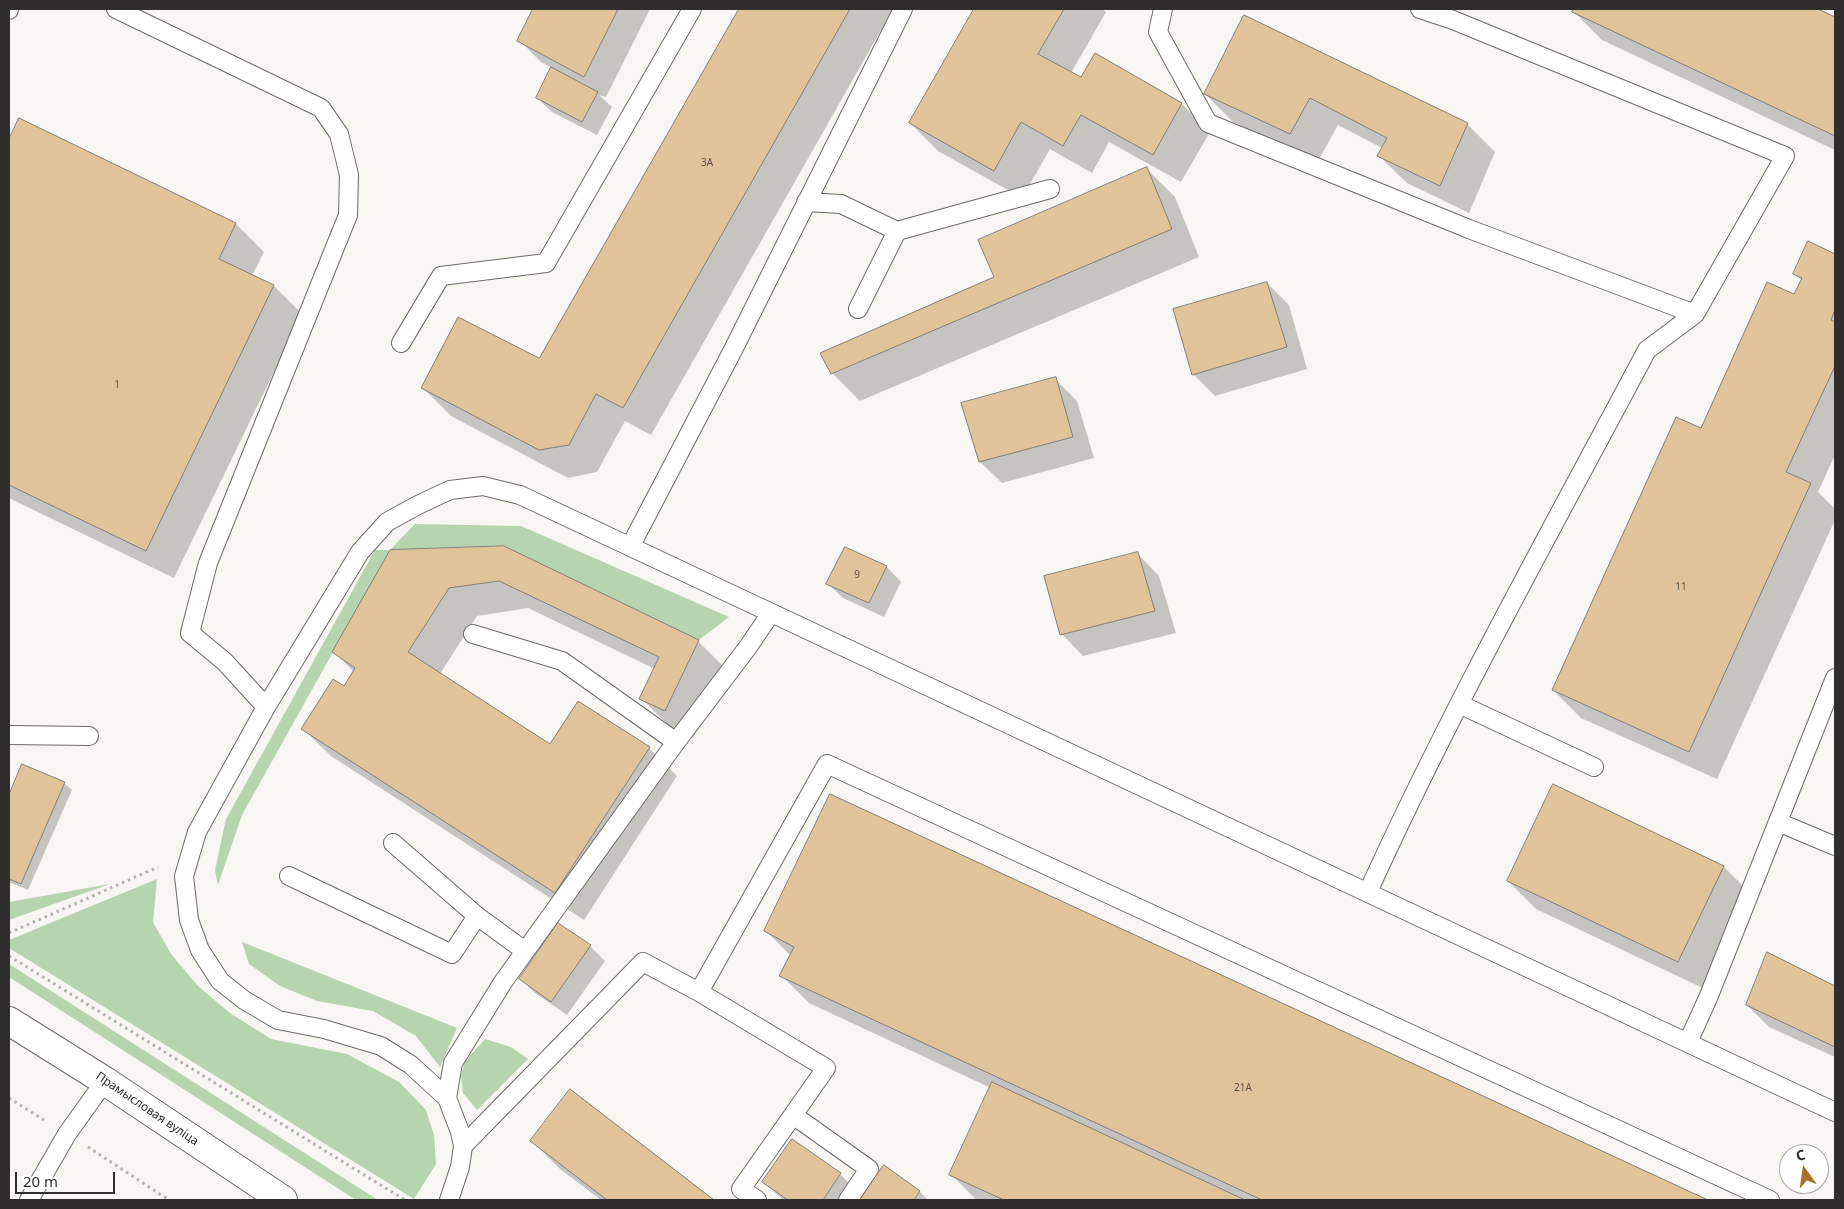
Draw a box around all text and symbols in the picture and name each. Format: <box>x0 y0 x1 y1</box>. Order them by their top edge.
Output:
house number: 3А <box>701 157 713 169</box>
house number: 1 <box>114 379 120 391</box>
house number: 9 <box>854 569 860 581</box>
house number: 11 <box>1675 581 1687 593</box>
street label: Прамысловая вуліца <box>93 1069 201 1149</box>
house number: 21А <box>1234 1082 1252 1094</box>
north arrow <box>1779 1144 1829 1194</box>
text: С <box>1794 1145 1807 1165</box>
scale bar <box>18 1162 118 1194</box>
text: 20 m <box>23 1171 58 1191</box>

